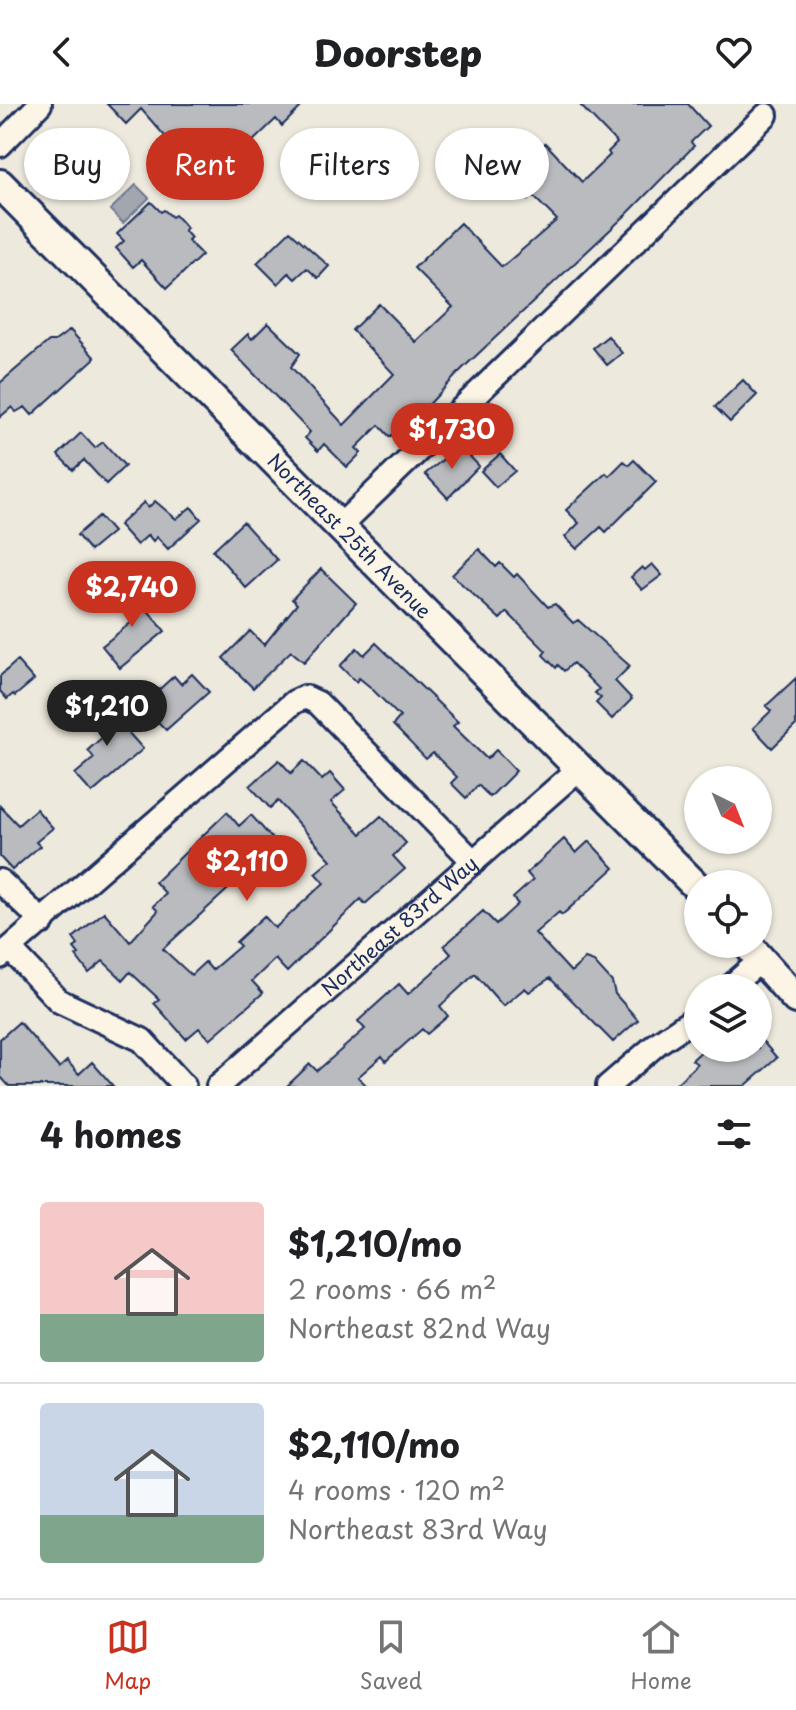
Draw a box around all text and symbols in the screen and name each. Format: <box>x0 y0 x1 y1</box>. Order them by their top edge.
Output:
text: Doorstep <box>314 25 482 79</box>
icon: back <box>40 30 84 74</box>
icon: heart <box>712 30 756 74</box>
chip: Buy <box>24 128 130 200</box>
chip: Rent <box>146 128 264 200</box>
chip: Filters <box>280 128 419 200</box>
chip: New <box>435 128 549 200</box>
pin: $1,730 <box>387 403 517 471</box>
text: $1,730 <box>409 409 495 448</box>
street label: Northeast 25th Avenue <box>261 446 439 625</box>
pin: $2,740 <box>67 561 197 629</box>
text: $2,740 <box>86 567 178 606</box>
pin: $1,210 <box>42 680 172 748</box>
text: $1,210 <box>65 686 149 725</box>
north arrow <box>684 766 772 854</box>
map controls <box>684 766 772 1062</box>
pin: $2,110 <box>182 835 312 903</box>
text: $2,110 <box>206 841 288 880</box>
street label: Northeast 83rd Way <box>314 848 484 1003</box>
button: locate <box>684 870 772 958</box>
button: layers <box>684 974 772 1062</box>
text: 4 homes <box>40 1108 182 1160</box>
icon: filters <box>712 1112 756 1156</box>
text: $1,210/mo <box>288 1217 462 1269</box>
icon: home <box>104 1234 200 1330</box>
text: 2 rooms · 66 m² <box>288 1269 497 1308</box>
text: Northeast 82nd Way <box>288 1308 551 1347</box>
text: $2,110/mo <box>288 1418 460 1470</box>
icon: home <box>104 1435 200 1531</box>
text: 4 rooms · 120 m² <box>288 1470 505 1509</box>
text: Northeast 83rd Way <box>288 1509 548 1548</box>
tab: Map <box>104 1615 151 1696</box>
tab: Saved <box>360 1615 422 1696</box>
tab: Home <box>631 1615 692 1696</box>

